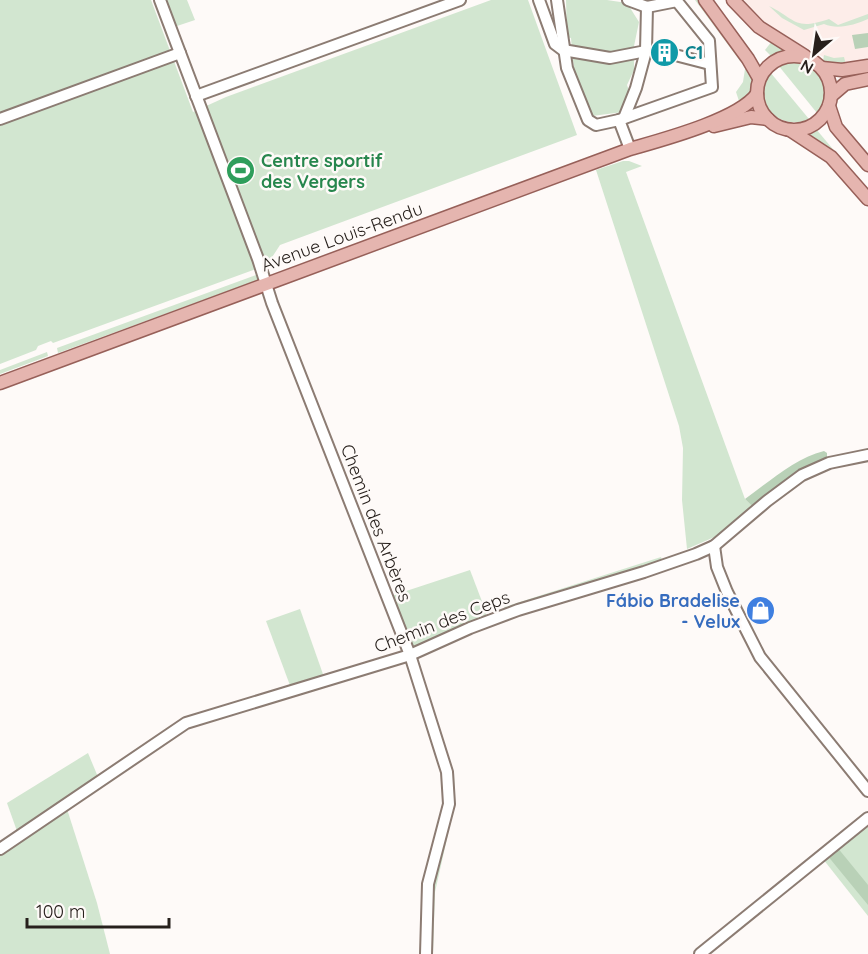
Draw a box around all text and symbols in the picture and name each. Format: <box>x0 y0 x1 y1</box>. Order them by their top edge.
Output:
north arrow <box>784 24 844 84</box>
building icon: C1 <box>648 37 680 69</box>
place label: C1 <box>685 41 703 64</box>
text: N <box>797 56 817 79</box>
place label: Centre sportif des Vergers <box>261 149 383 193</box>
sports icon: Centre sportif des Vergers <box>224 155 256 187</box>
street label: Avenue Louis-Rendu <box>258 197 426 276</box>
street label: Chemin des Arbères <box>336 441 417 605</box>
street label: Chemin des Ceps <box>371 585 513 658</box>
place label: Fábio Bradelise - Velux <box>606 589 740 633</box>
shop icon: Fábio Bradelise - Velux <box>745 595 777 627</box>
scale bar <box>27 891 170 929</box>
text: 100 m <box>36 900 85 923</box>

